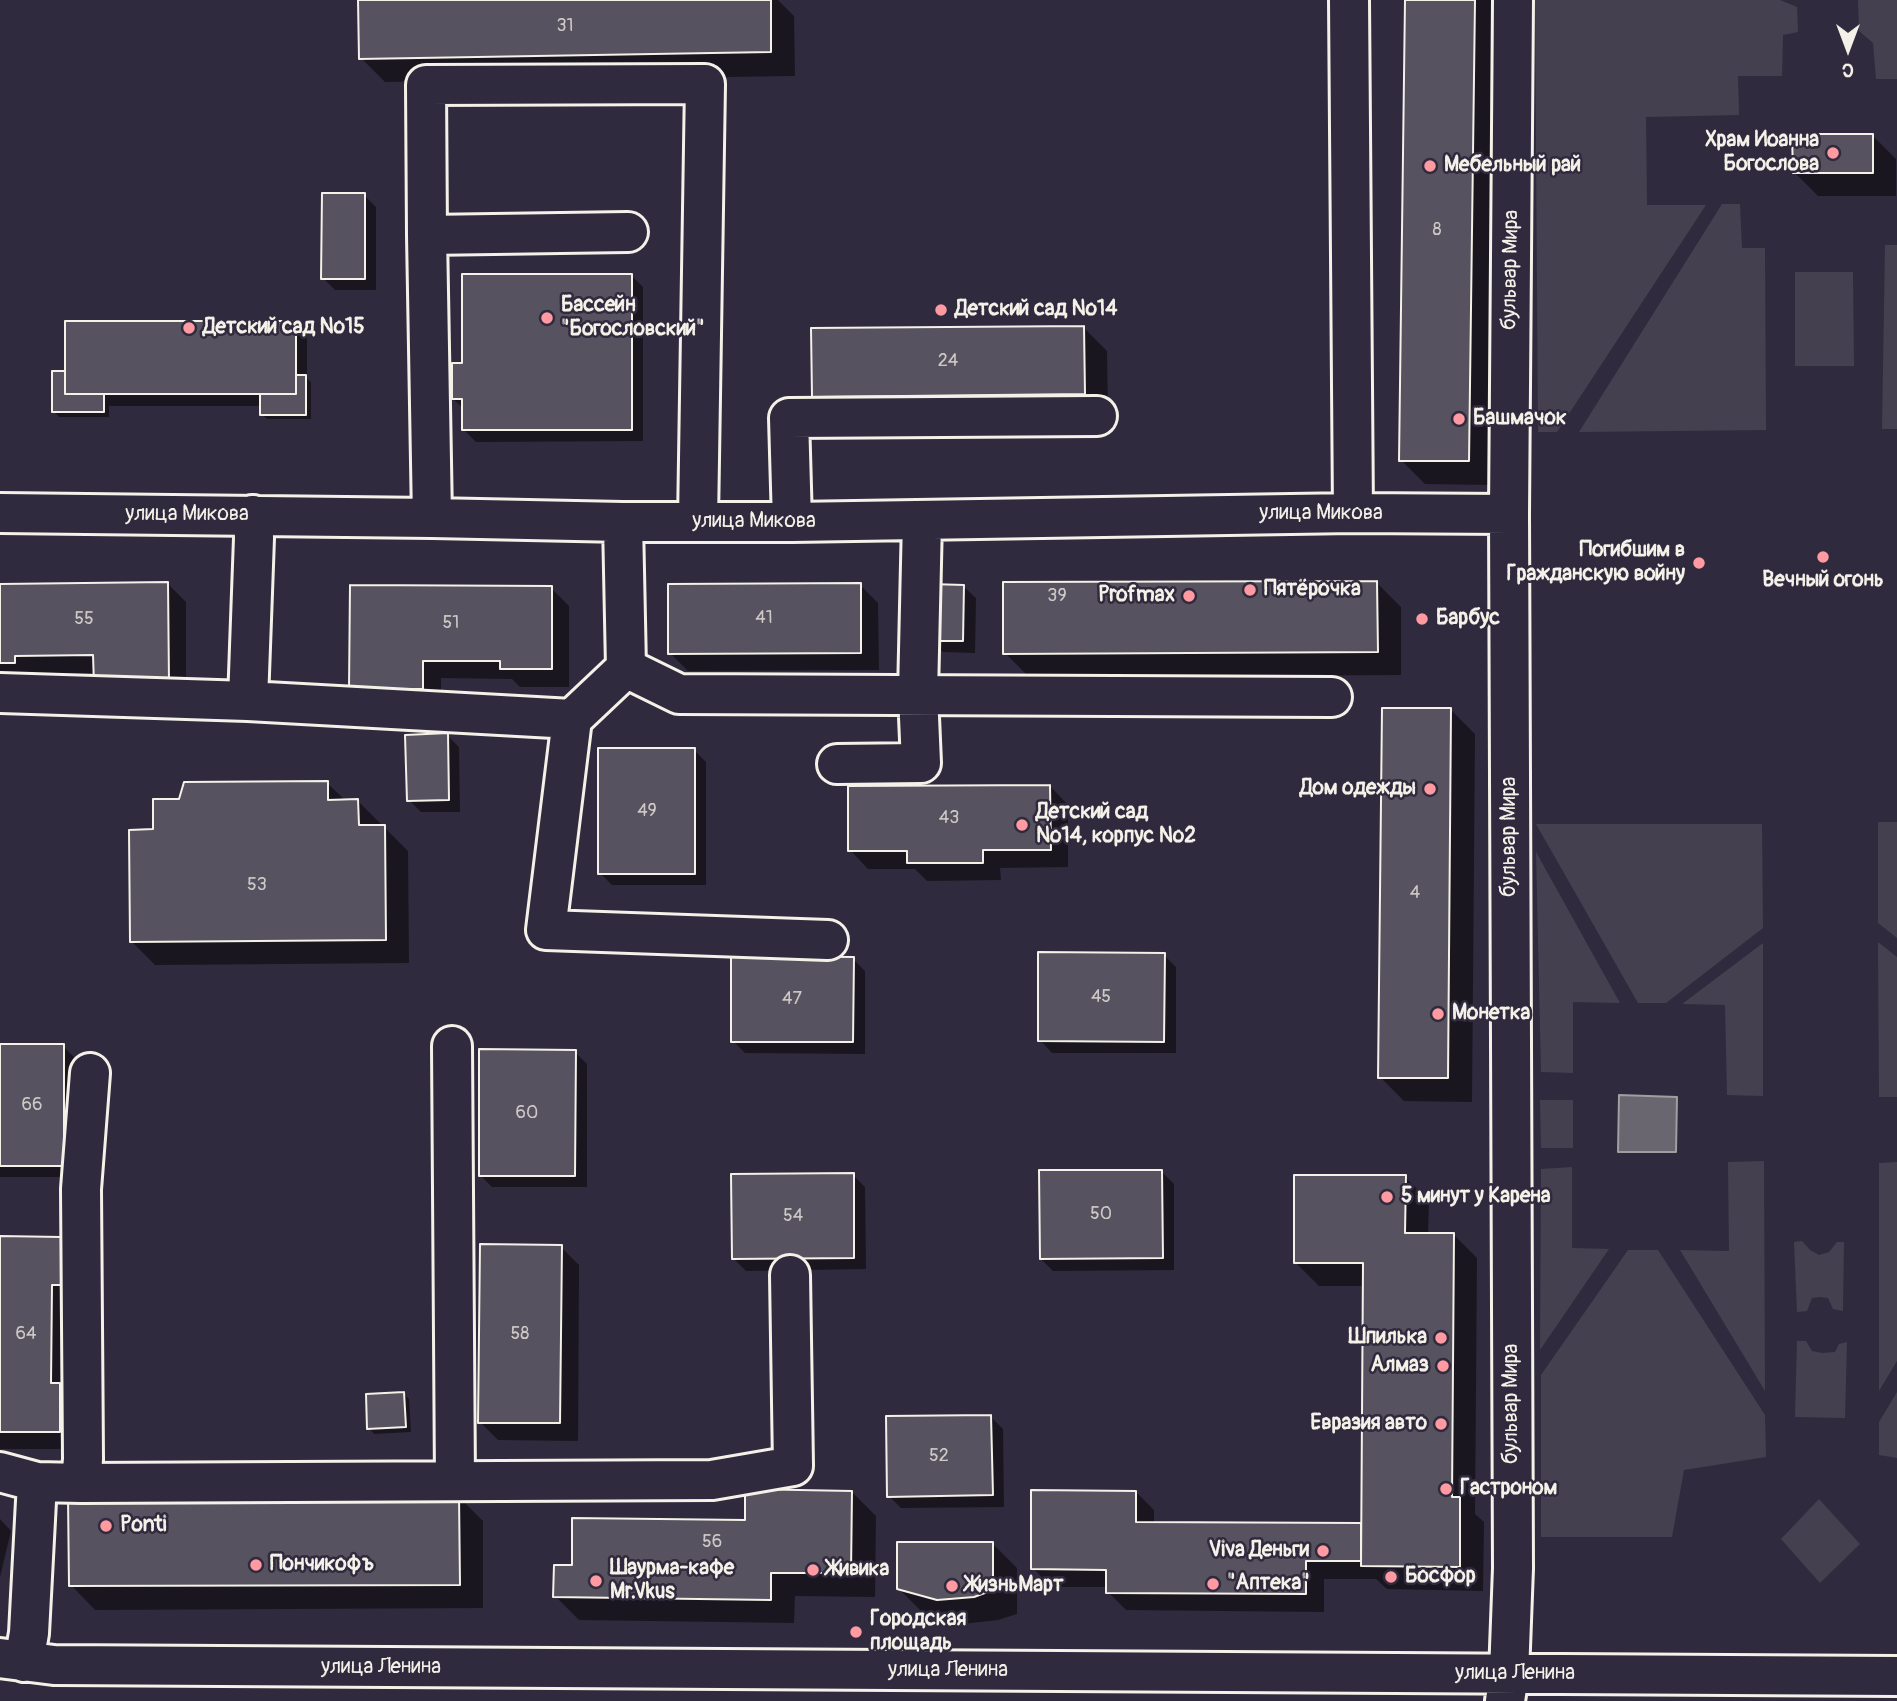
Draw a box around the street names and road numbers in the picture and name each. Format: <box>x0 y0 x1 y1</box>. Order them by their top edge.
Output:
street label: бульвар Мира <box>1497 210 1525 330</box>
street label: улица Микова <box>1259 501 1383 527</box>
street label: улица Микова <box>125 502 249 528</box>
street label: улица Микова <box>692 509 816 535</box>
street label: бульвар Мира <box>1497 777 1523 897</box>
street label: бульвар Мира <box>1499 1344 1525 1464</box>
street label: улица Ленина <box>321 1655 441 1681</box>
street label: улица Ленина <box>888 1658 1008 1684</box>
street label: улица Ленина <box>1455 1661 1575 1687</box>

